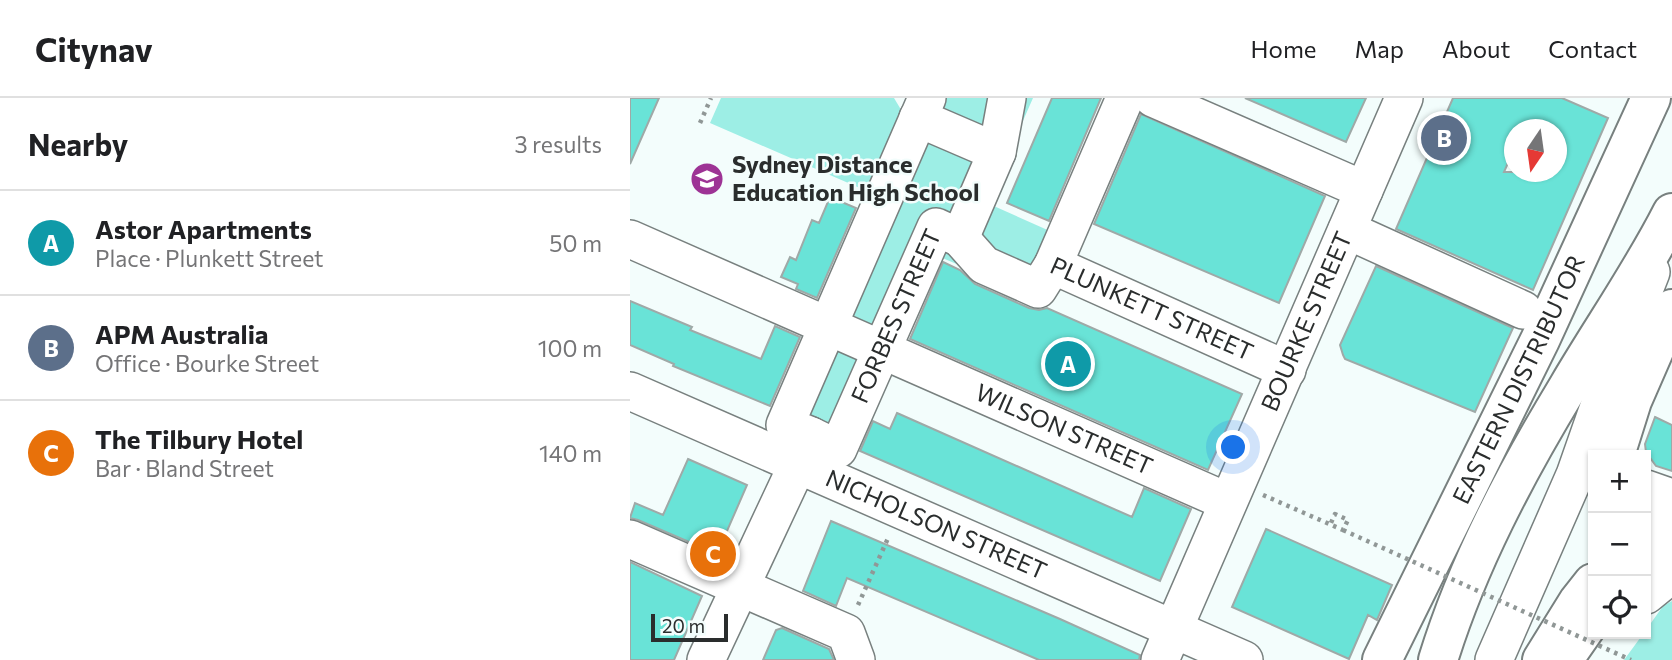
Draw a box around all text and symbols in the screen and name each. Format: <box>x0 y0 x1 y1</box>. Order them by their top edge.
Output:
text: Citynav <box>35 28 153 69</box>
text: Home <box>1251 34 1317 63</box>
text: Map <box>1355 34 1404 63</box>
text: About <box>1442 34 1510 63</box>
text: Contact <box>1548 34 1637 63</box>
pin: B <box>1421 112 1467 164</box>
north arrow <box>1504 119 1567 182</box>
text: Nearby <box>28 125 128 162</box>
text: 3 results <box>515 130 602 158</box>
place label: Sydney Distance Education High School <box>732 149 979 206</box>
school or university icon: Sydney Distance Education High School <box>688 160 726 198</box>
text: Astor Apartments <box>95 213 312 244</box>
street label: FORBES STREET <box>844 224 946 407</box>
street label: BOURKE STREET <box>1254 227 1357 415</box>
text: A <box>43 229 59 257</box>
text: 50 m <box>549 229 602 257</box>
text: Place · Plunkett Street <box>95 244 324 272</box>
street label: PLUNKETT STREET <box>1046 250 1258 366</box>
street label: EASTERN DISTRIBUTOR <box>1445 250 1590 508</box>
text: APM Australia <box>95 318 269 349</box>
text: B <box>43 334 59 362</box>
text: 100 m <box>538 334 602 362</box>
pin: A <box>1045 338 1091 390</box>
text: Office · Bourke Street <box>95 349 319 377</box>
street label: WILSON STREET <box>971 377 1158 480</box>
text: The Tilbury Hotel <box>95 423 303 454</box>
your location <box>1216 430 1250 464</box>
text: C <box>43 439 59 467</box>
text: 140 m <box>539 439 602 467</box>
map controls <box>1588 450 1651 639</box>
button: + <box>1588 450 1651 513</box>
text: Bar · Bland Street <box>95 454 274 482</box>
street label: NICHOLSON STREET <box>822 463 1051 585</box>
button: − <box>1588 513 1651 576</box>
pin: C <box>690 528 736 580</box>
button: locate <box>1588 576 1651 639</box>
scale bar <box>651 611 728 643</box>
text: 20 m <box>662 614 705 637</box>

